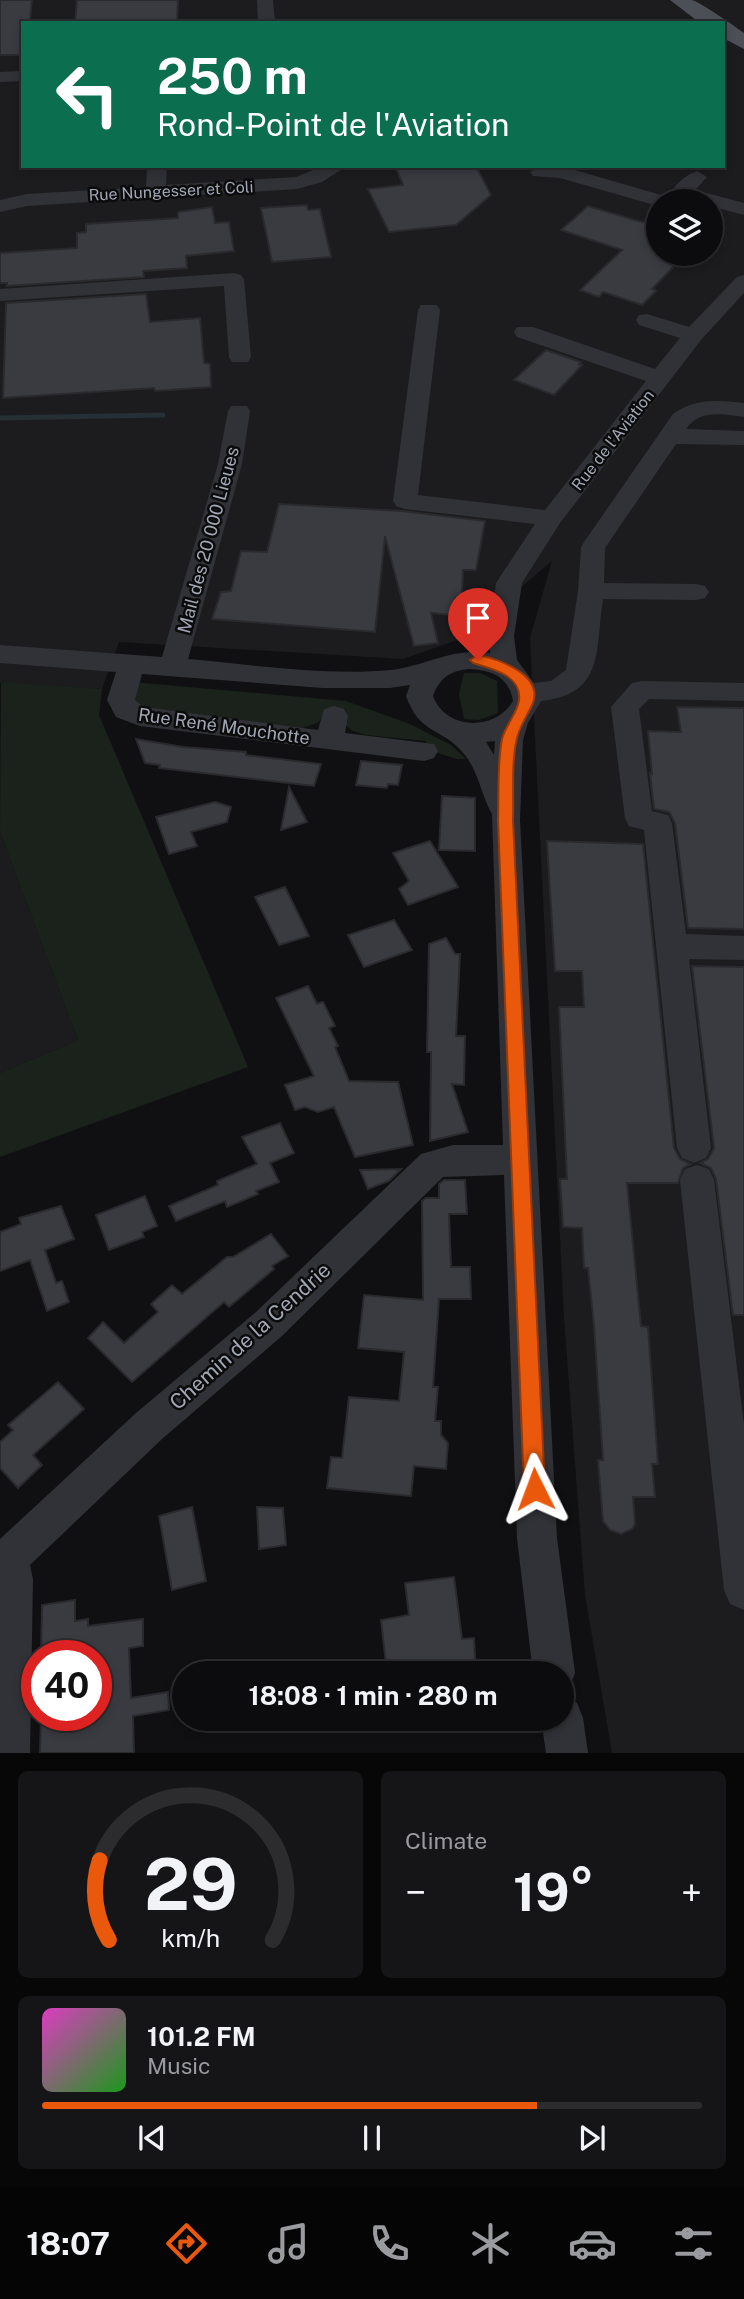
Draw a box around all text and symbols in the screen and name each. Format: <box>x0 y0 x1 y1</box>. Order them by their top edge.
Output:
text: 250 m <box>157 47 308 105</box>
icon: left <box>42 49 133 140</box>
text: Rond-Point de l'Aviation <box>157 106 510 143</box>
street label: Rue Nungesser et Coli <box>88 177 254 205</box>
map controls <box>646 189 723 266</box>
button: layers <box>646 189 723 266</box>
street label: Rue de l'Aviation <box>568 386 658 494</box>
street label: Mail des 20 000 Lieues <box>173 444 243 636</box>
pin <box>448 588 508 660</box>
icon: arrive <box>459 599 497 637</box>
street label: Rue René Mouchotte <box>137 704 311 748</box>
street label: Chemin de la Cendrie <box>164 1257 336 1415</box>
position arrow <box>498 1452 572 1526</box>
speed limit sign: 40 <box>21 1640 112 1731</box>
text: 18:08 · 1 min · 280 m <box>249 1680 497 1711</box>
text: Climate <box>405 1827 487 1854</box>
text: 29 <box>143 1842 238 1927</box>
text: 19° <box>513 1862 594 1923</box>
text: − <box>405 1870 426 1915</box>
text: + <box>681 1870 702 1915</box>
text: km/h <box>161 1923 220 1953</box>
text: 101.2 FM <box>147 2021 256 2052</box>
text: Music <box>147 2052 211 2079</box>
icon: previous <box>133 2119 171 2157</box>
icon: pause <box>353 2119 391 2157</box>
icon: next <box>573 2119 611 2157</box>
icon: directions <box>162 2219 211 2268</box>
icon: music <box>264 2219 313 2268</box>
icon: phone <box>365 2219 414 2268</box>
icon: climate <box>466 2219 515 2268</box>
icon: car <box>568 2219 617 2268</box>
icon: filters <box>669 2219 718 2268</box>
text: 18:07 <box>26 2225 110 2262</box>

